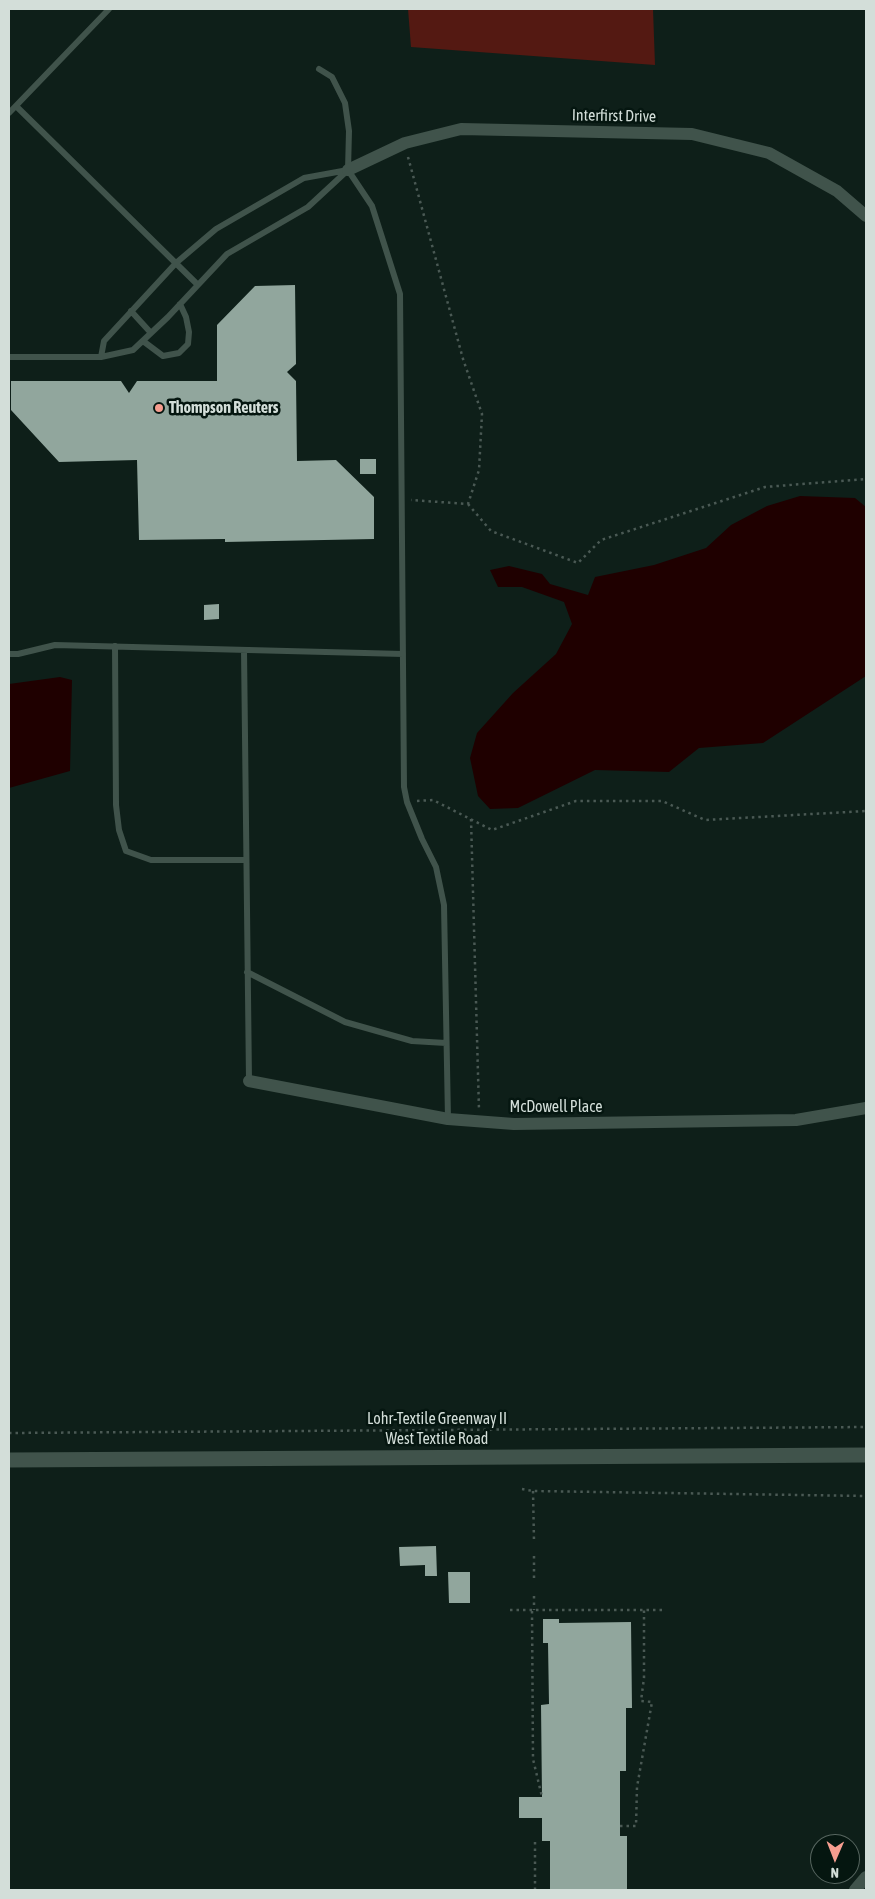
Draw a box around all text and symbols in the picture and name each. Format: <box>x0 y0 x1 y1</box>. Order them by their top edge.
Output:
street label: Interfirst Drive <box>572 106 656 126</box>
place label: Thompson Reuters <box>169 398 278 418</box>
marker: Thompson Reuters <box>153 402 165 414</box>
street label: McDowell Place <box>510 1097 602 1117</box>
street label: Lohr-Textile Greenway II <box>367 1409 507 1429</box>
street label: West Textile Road <box>386 1429 488 1449</box>
north arrow <box>810 1834 860 1884</box>
text: N <box>830 1865 839 1881</box>

